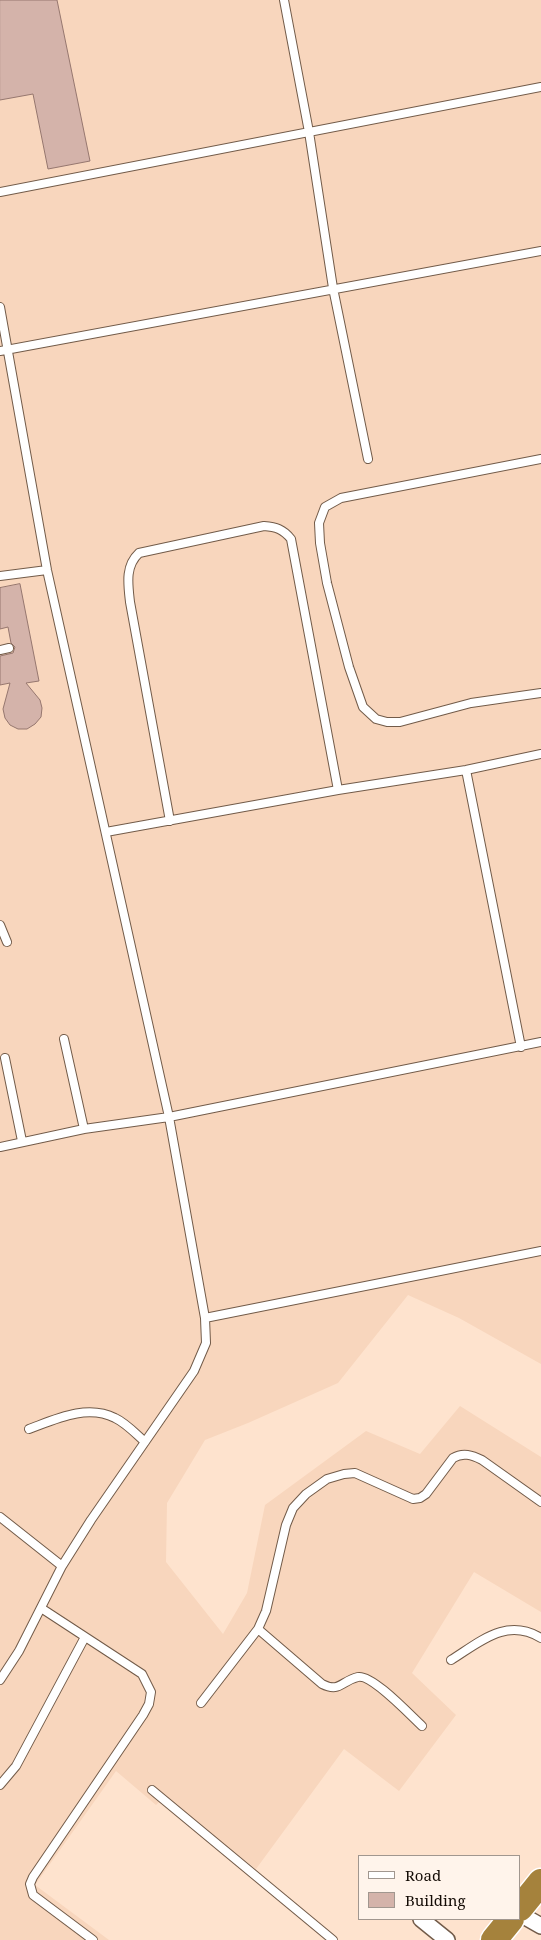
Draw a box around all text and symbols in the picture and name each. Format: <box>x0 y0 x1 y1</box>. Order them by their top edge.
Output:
legend <box>358 1855 521 1920</box>
text: Road <box>405 1865 441 1885</box>
text: Building <box>405 1890 466 1910</box>

